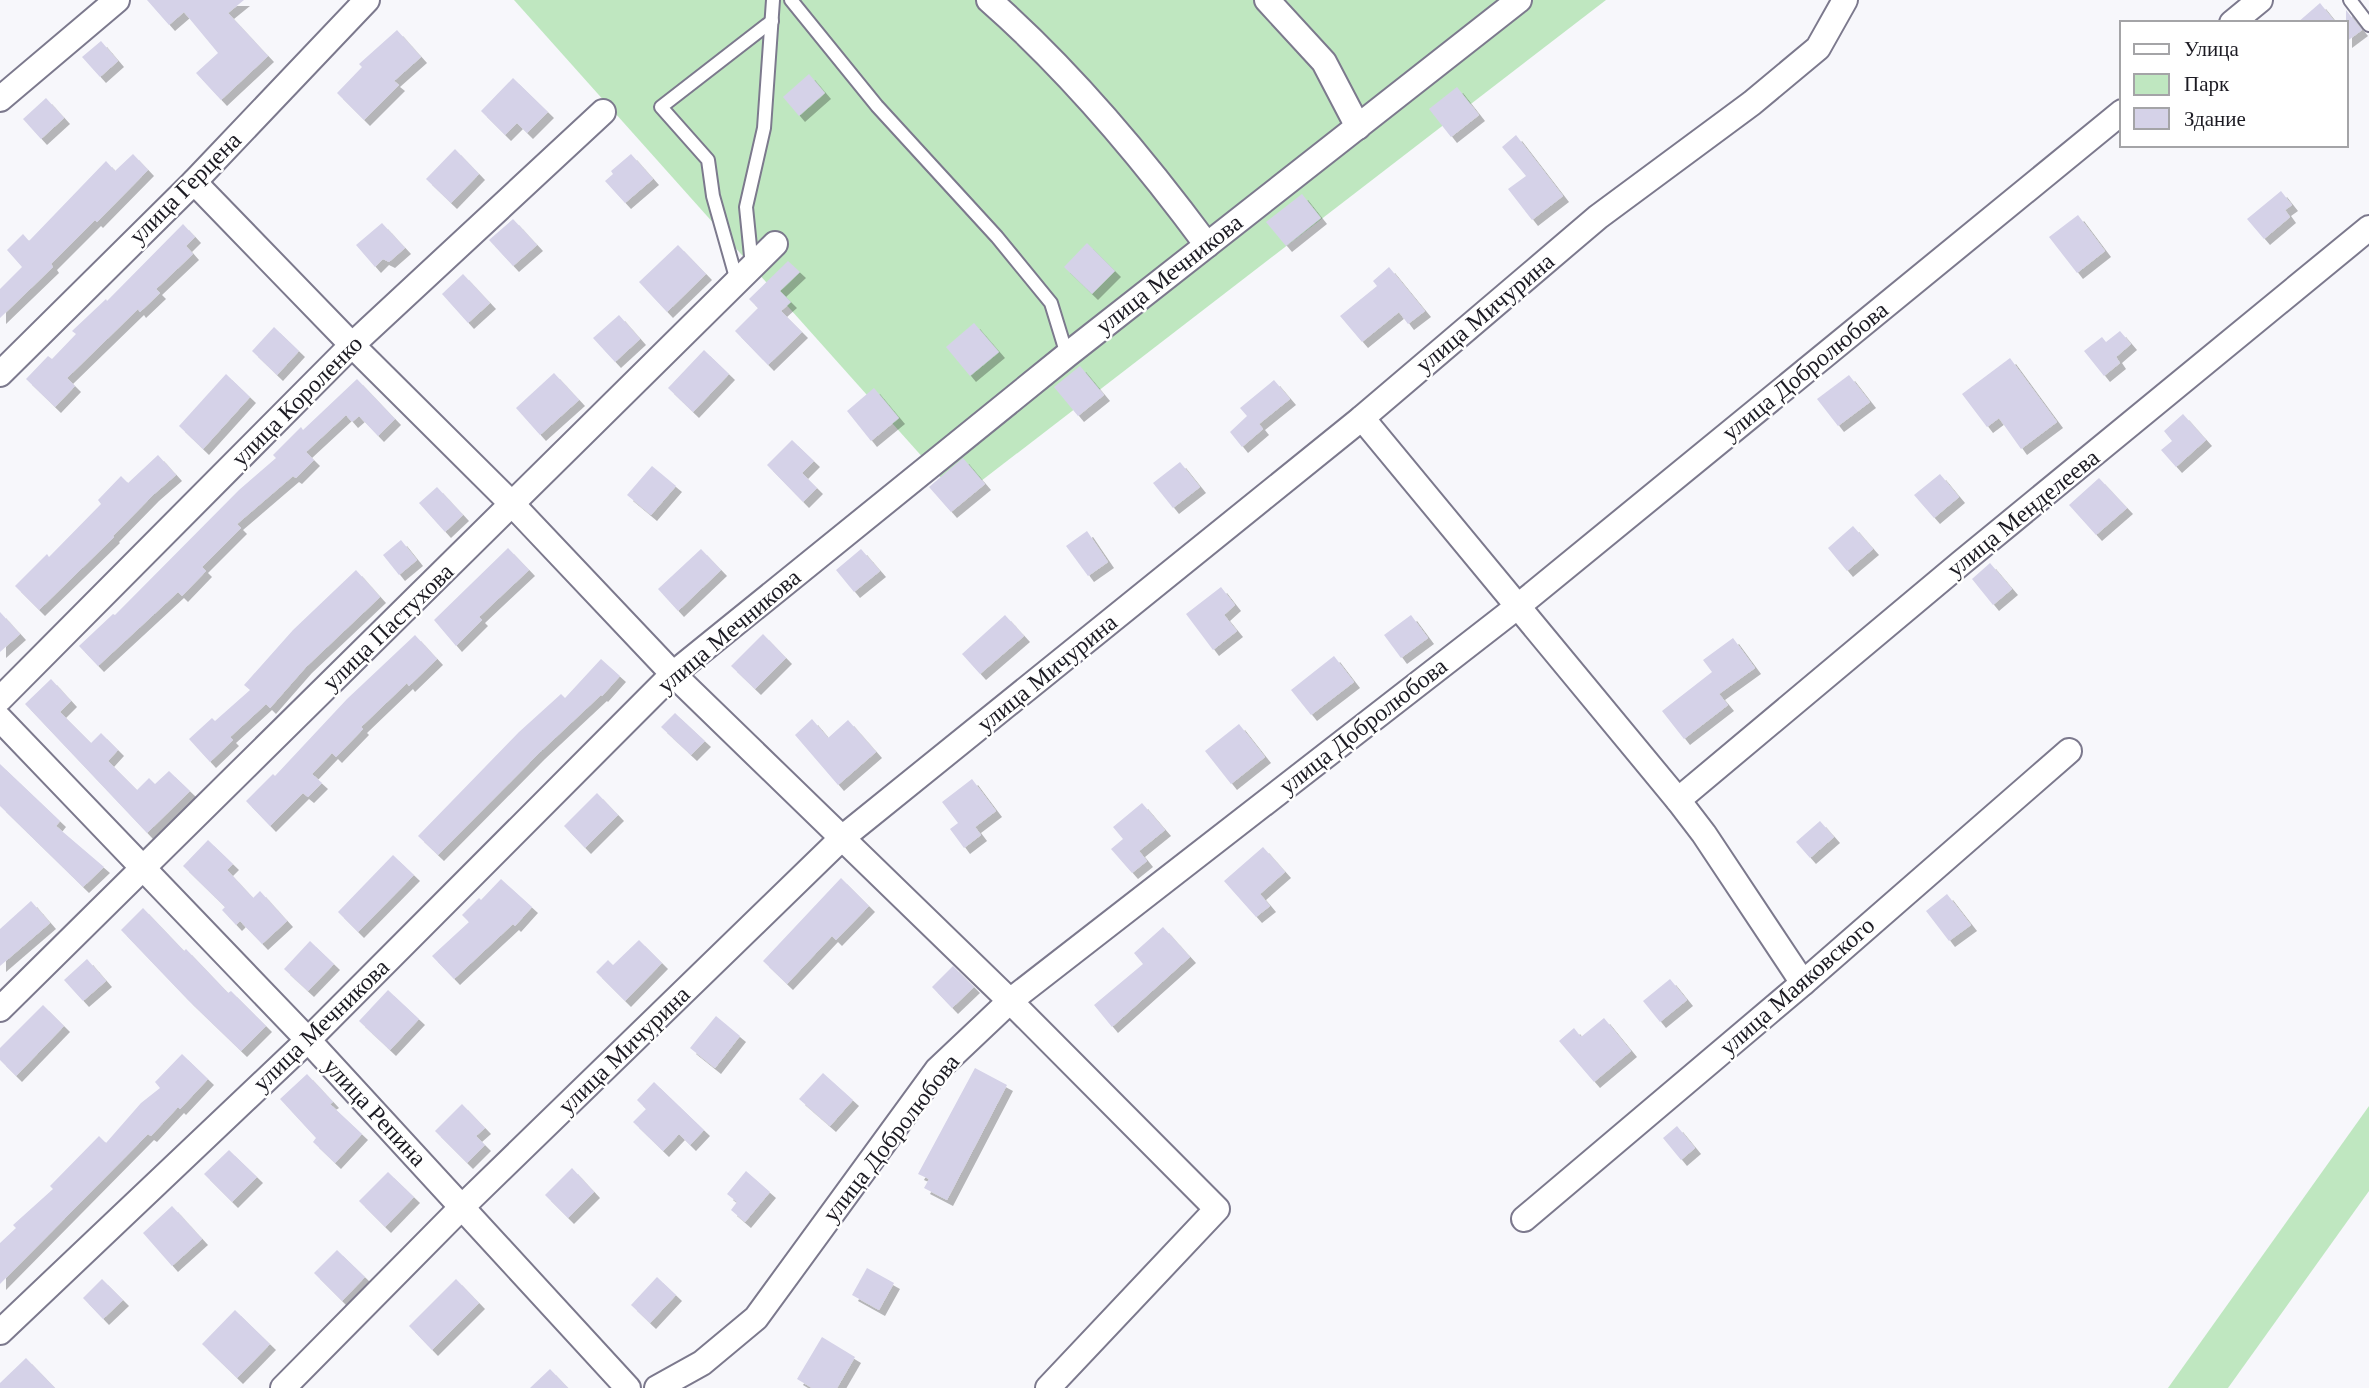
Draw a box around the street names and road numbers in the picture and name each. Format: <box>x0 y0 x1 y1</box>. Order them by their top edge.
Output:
street label: улица Герцена <box>124 127 246 249</box>
street label: улица Мечникова <box>1091 209 1247 339</box>
street label: улица Мичурина <box>1411 248 1559 378</box>
street label: улица Добролюбова <box>1717 296 1893 446</box>
street label: улица Короленко <box>226 330 368 472</box>
street label: улица Менделеева <box>1942 444 2104 582</box>
street label: улица Пастухова <box>318 558 459 696</box>
street label: улица Мечникова <box>652 564 806 698</box>
street label: улица Мичурина <box>972 609 1122 737</box>
street label: улица Добролюбова <box>1274 652 1452 799</box>
street label: улица Маяковского <box>1714 912 1880 1060</box>
street label: улица Мечникова <box>248 954 394 1096</box>
street label: улица Мичурина <box>553 981 695 1119</box>
street label: улица Добролюбова <box>818 1049 965 1227</box>
street label: улица Репина <box>318 1053 432 1172</box>

